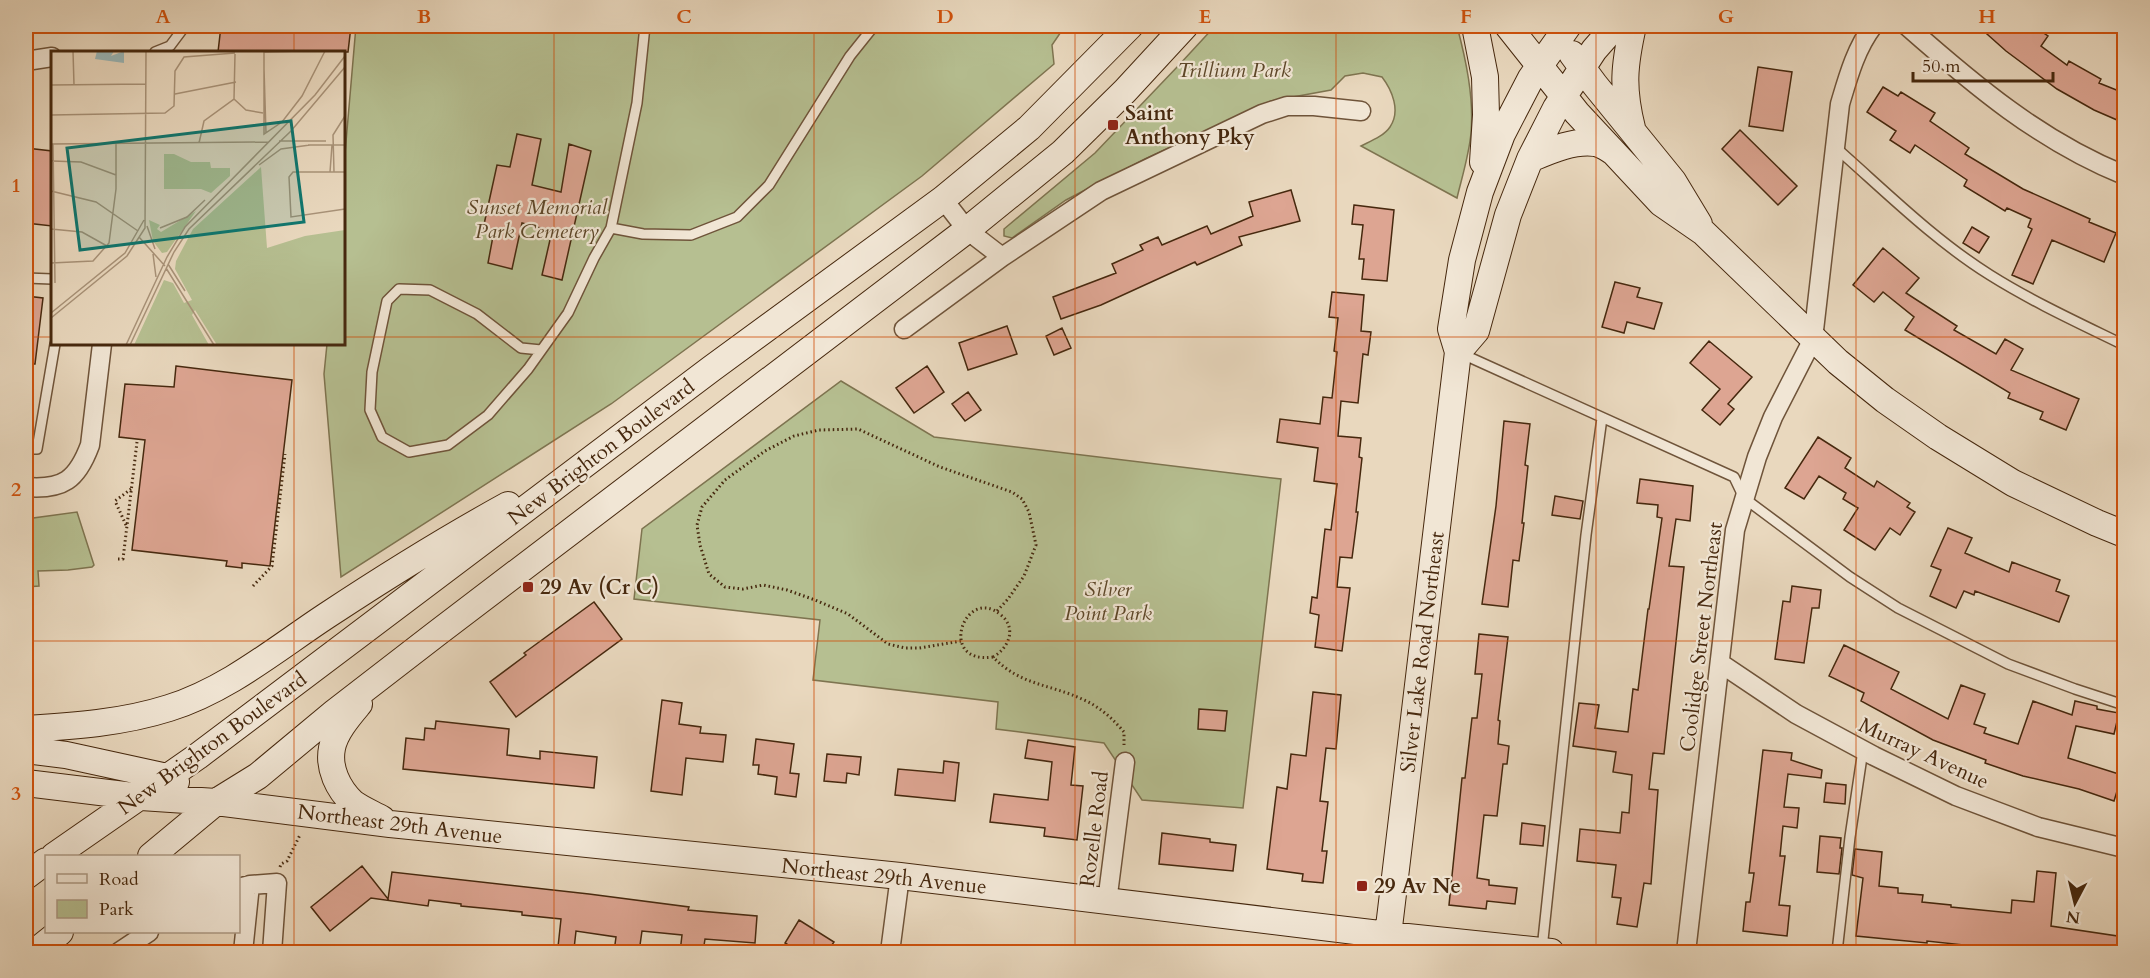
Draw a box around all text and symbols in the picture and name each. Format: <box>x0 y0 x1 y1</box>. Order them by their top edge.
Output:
text: A <box>155 3 171 30</box>
text: B <box>417 3 431 30</box>
text: C <box>676 3 692 30</box>
text: D <box>936 3 954 30</box>
text: E <box>1199 3 1211 30</box>
text: F <box>1460 3 1472 30</box>
text: G <box>1718 3 1734 30</box>
text: H <box>1978 3 1996 30</box>
scale bar <box>1913 45 2052 83</box>
inset map <box>51 51 345 345</box>
text: 50 m <box>1922 54 1961 79</box>
park label: Trillium Park <box>1177 56 1291 85</box>
place label: Saint Anthony Pky <box>1125 99 1255 152</box>
marker: Saint Anthony Pky <box>1106 118 1120 132</box>
text: 1 <box>11 172 21 199</box>
park label: Sunset Memorial Park Cemetery <box>467 193 608 246</box>
street label: New Brighton Boulevard <box>502 372 701 532</box>
text: 2 <box>11 476 21 503</box>
street label: Coolidge Street Northeast <box>1673 520 1730 754</box>
street label: Silver Lake Road Northeast <box>1393 530 1452 774</box>
place label: 29 Av (Cr C) <box>540 573 659 602</box>
park label: Silver Point Park <box>1064 575 1152 628</box>
marker: 29 Av (Cr C) <box>521 580 535 594</box>
street label: New Brighton Boulevard <box>112 665 313 822</box>
street label: Murray Avenue <box>1854 711 1994 796</box>
street label: Rozelle Road <box>1073 769 1116 889</box>
text: 3 <box>11 780 21 807</box>
street label: Northeast 29th Avenue <box>296 798 504 851</box>
street label: Northeast 29th Avenue <box>780 851 988 902</box>
legend <box>45 855 240 933</box>
text: Road <box>99 867 139 892</box>
place label: 29 Av Ne <box>1374 872 1461 901</box>
north arrow <box>2045 873 2105 933</box>
marker: 29 Av Ne <box>1355 879 1369 893</box>
text: Park <box>99 897 134 922</box>
text: N <box>2065 905 2082 929</box>

